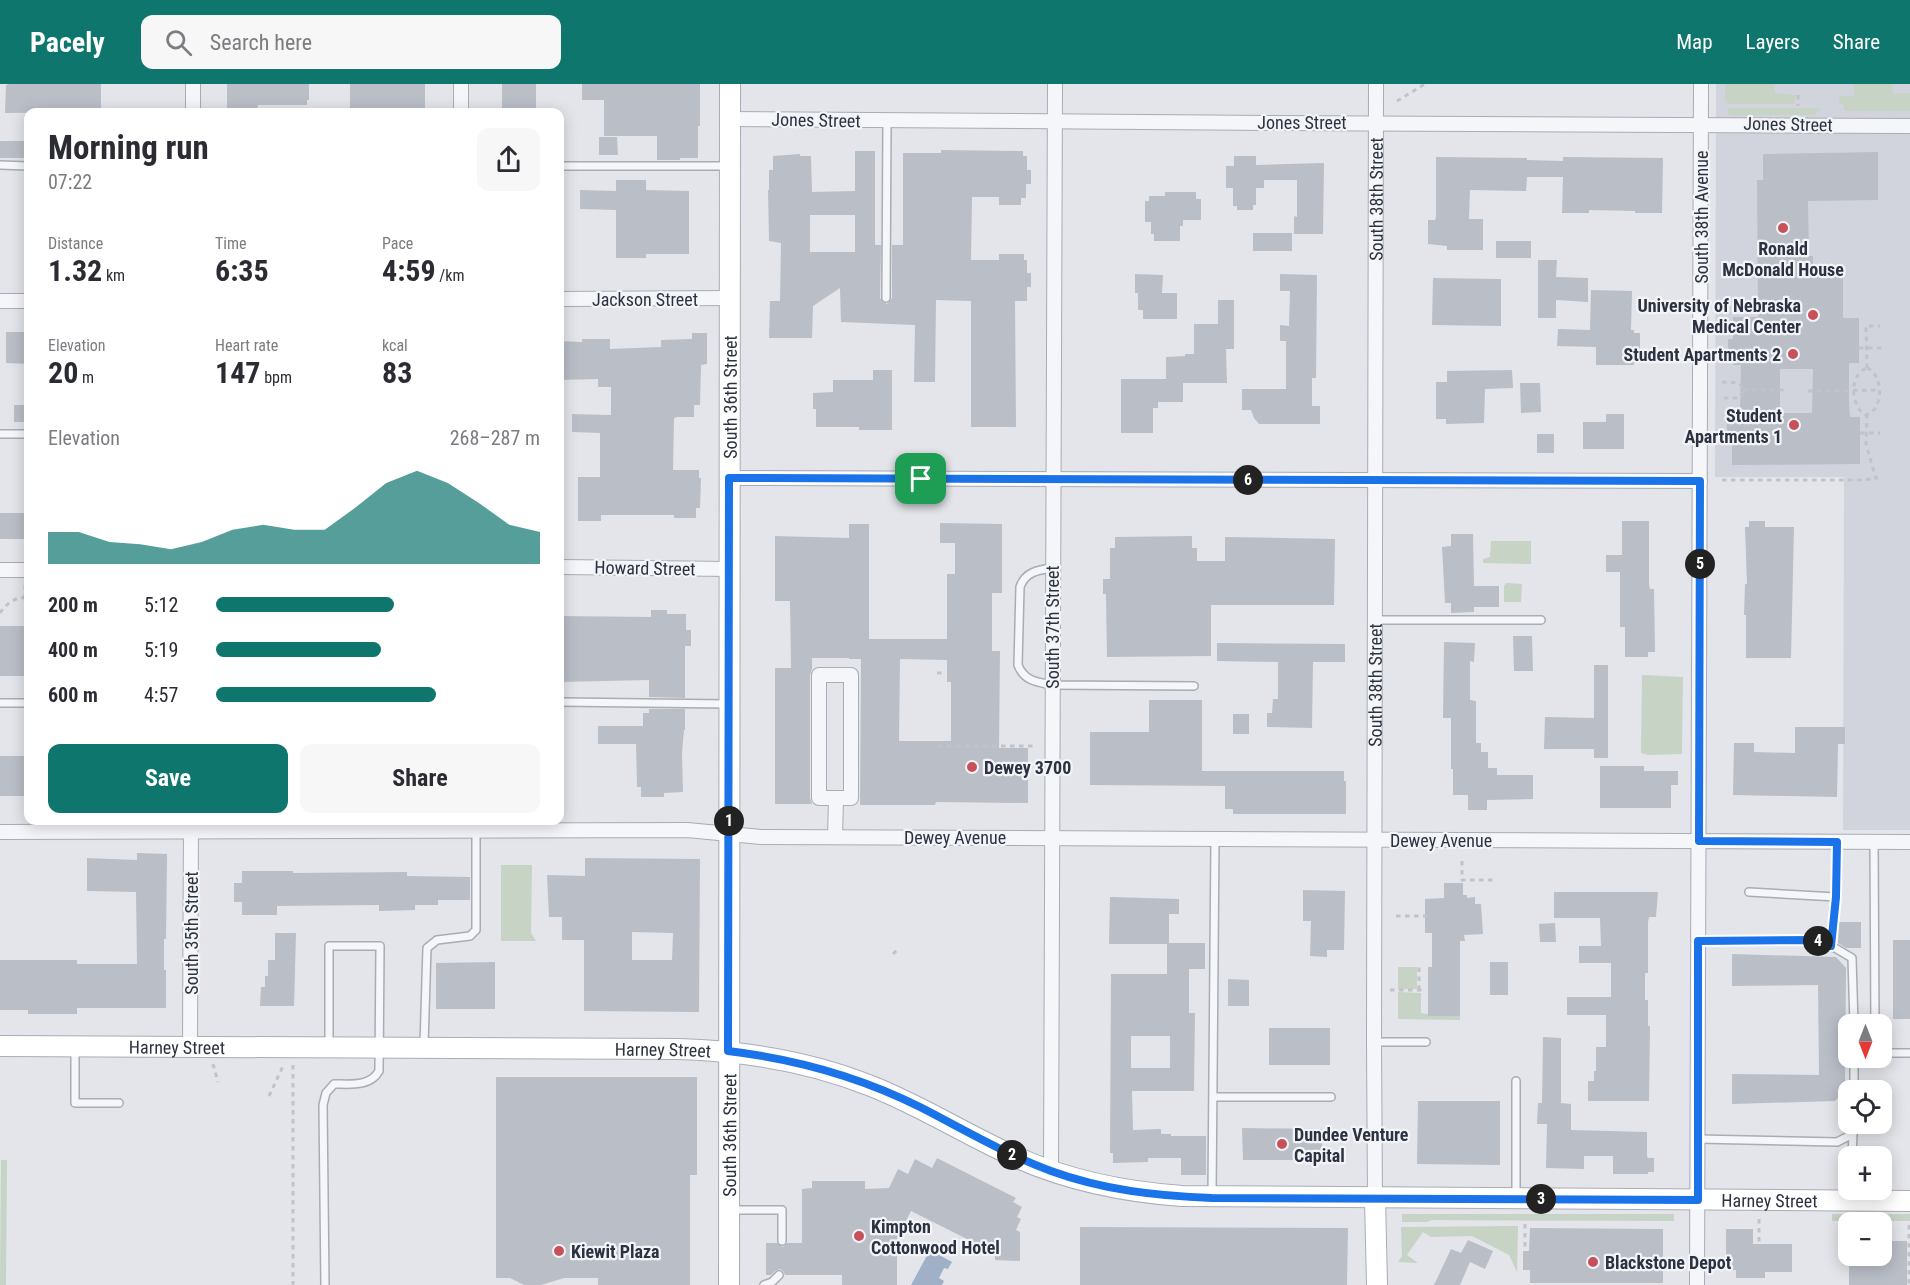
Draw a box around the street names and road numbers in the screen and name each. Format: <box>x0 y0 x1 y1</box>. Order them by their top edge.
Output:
street label: Jones Street <box>771 109 861 131</box>
street label: Jones Street <box>1257 112 1347 133</box>
street label: Jones Street <box>1743 113 1833 135</box>
street label: South 38th Street <box>1365 137 1386 261</box>
street label: South 38th Avenue <box>1691 151 1712 283</box>
street label: Jackson Street <box>592 289 698 310</box>
street label: South 36th Street <box>719 335 740 459</box>
street label: Howard Street <box>594 557 696 579</box>
street label: South 37th Street <box>1042 565 1063 689</box>
street label: South 38th Street <box>1364 623 1385 747</box>
street label: Dewey Avenue <box>904 827 1006 848</box>
street label: Dewey Avenue <box>1390 830 1492 851</box>
street label: South 35th Street <box>181 871 202 995</box>
street label: Harney Street <box>129 1036 225 1057</box>
street label: Harney Street <box>615 1038 712 1061</box>
street label: South 36th Street <box>719 1073 740 1197</box>
street label: Harney Street <box>1721 1189 1818 1211</box>

